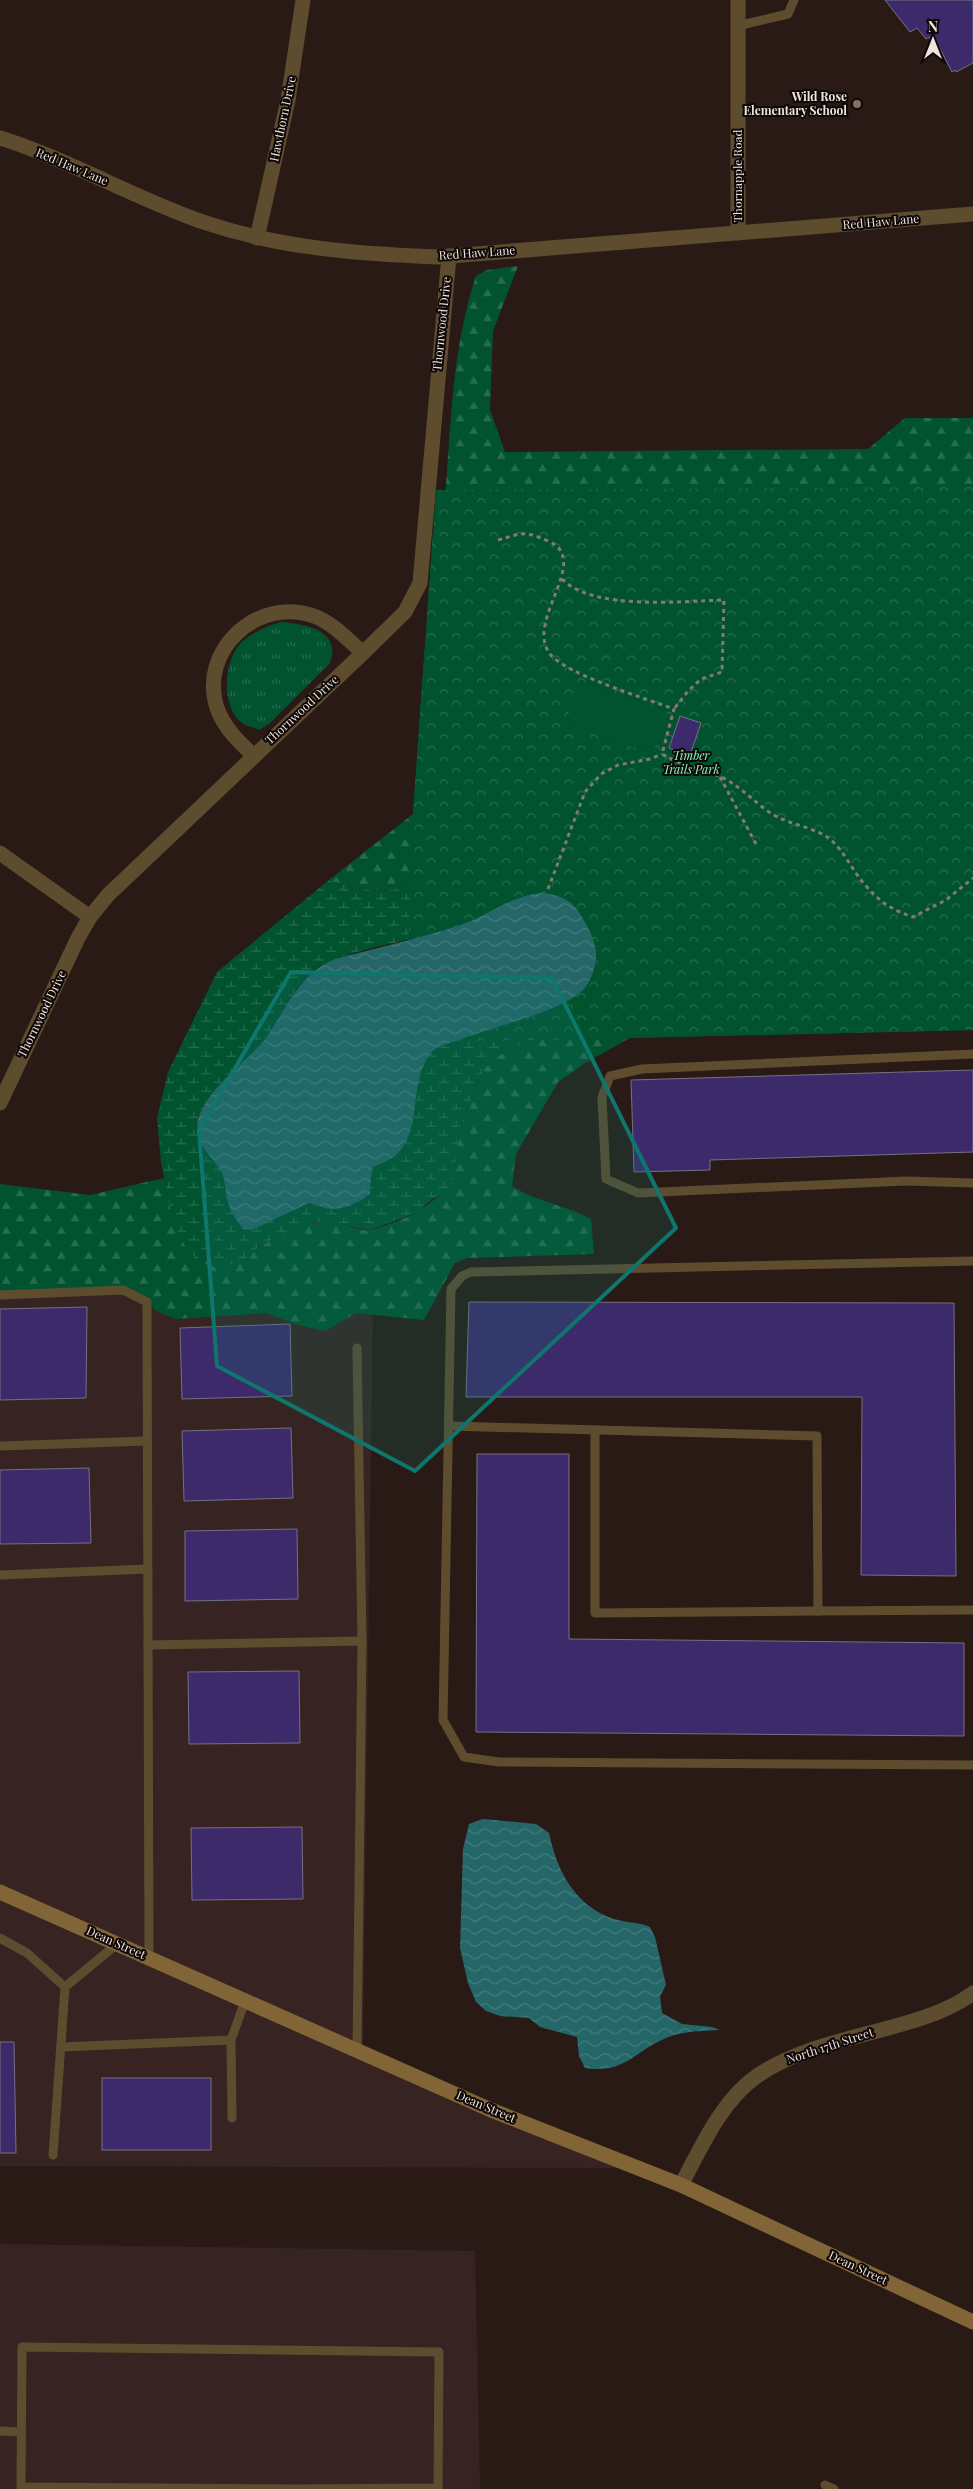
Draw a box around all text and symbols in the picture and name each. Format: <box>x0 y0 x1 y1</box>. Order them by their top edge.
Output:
north arrow <box>908 15 958 65</box>
text: N <box>928 17 938 36</box>
street label: Hawthorn Drive <box>265 75 299 163</box>
place label: Wild Rose Elementary School <box>743 88 847 118</box>
marker: Wild Rose Elementary School <box>851 98 863 110</box>
street label: Thornapple Road <box>729 129 745 223</box>
street label: Red Haw Lane <box>34 144 111 188</box>
street label: Red Haw Lane <box>842 210 920 232</box>
street label: Red Haw Lane <box>438 241 516 263</box>
street label: Thornwood Drive <box>428 276 454 372</box>
street label: Thornwood Drive <box>261 671 342 748</box>
park label: Timber Trails Park <box>662 747 720 777</box>
street label: Thornwood Drive <box>13 967 69 1060</box>
street label: Dean Street <box>84 1922 149 1963</box>
street label: North 17th Street <box>784 2023 876 2067</box>
street label: Dean Street <box>454 2086 519 2126</box>
street label: Dean Street <box>826 2247 891 2288</box>

